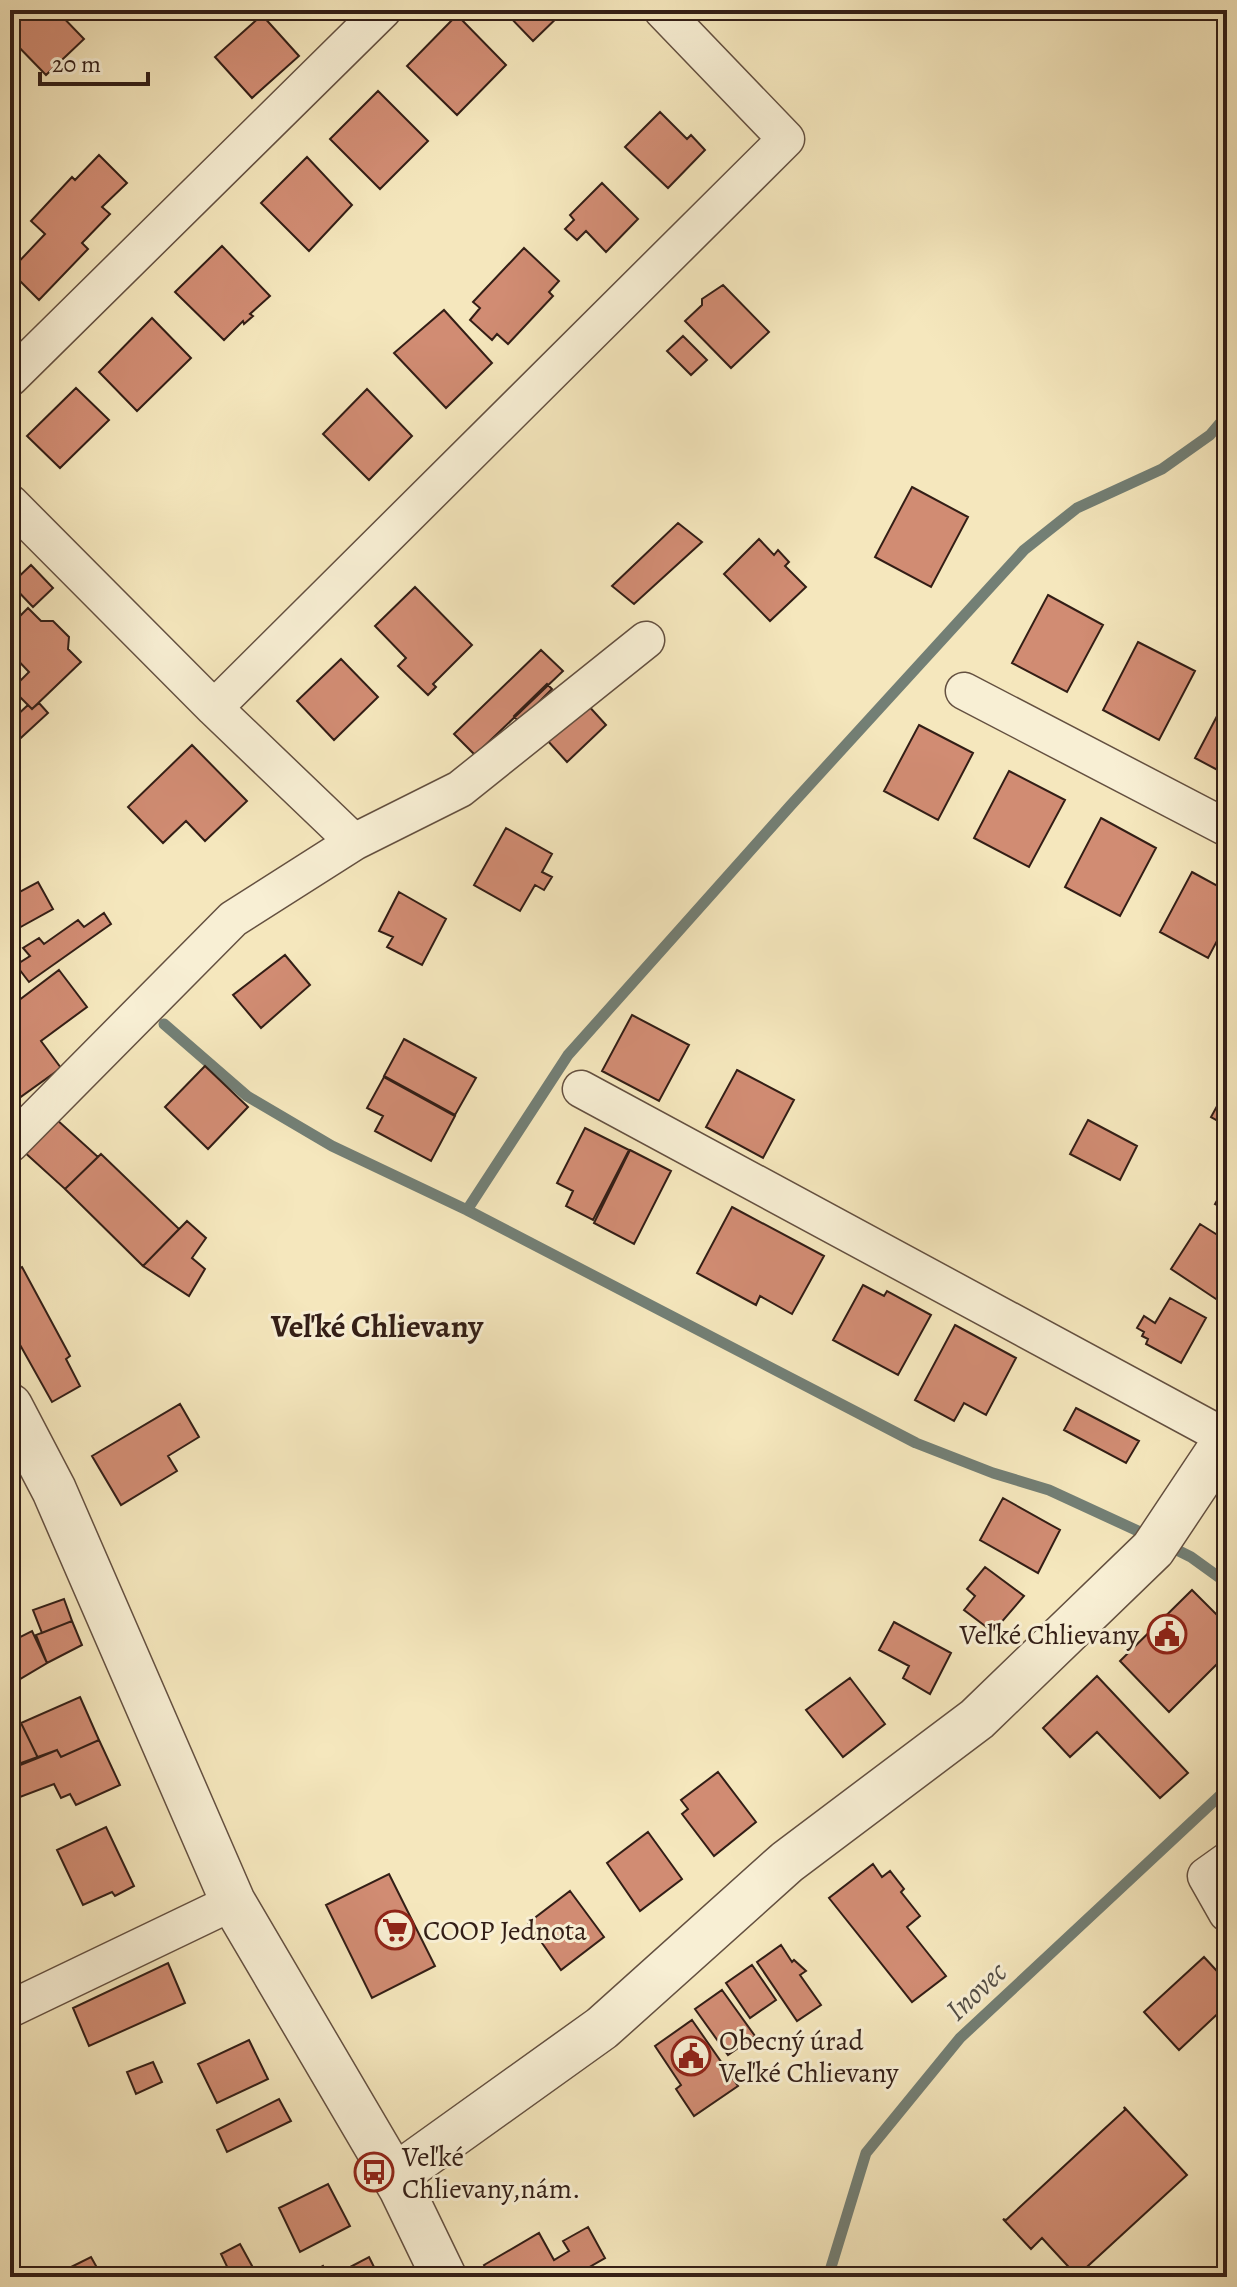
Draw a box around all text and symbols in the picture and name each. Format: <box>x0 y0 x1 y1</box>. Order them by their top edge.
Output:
scale bar <box>40 36 148 86</box>
text: 20 m <box>52 48 101 80</box>
district label: Veľké Chlievany <box>270 1304 484 1348</box>
public building icon: Veľké Chlievany <box>1146 1613 1188 1655</box>
place label: Veľké Chlievany <box>958 1616 1140 1654</box>
supermarket icon: COOP Jednota <box>374 1909 416 1951</box>
place label: COOP Jednota <box>423 1912 587 1950</box>
water label: Inovec <box>937 1952 1016 2029</box>
place label: Obecný úrad Veľké Chlievany <box>718 2022 899 2092</box>
public building icon: Obecný úrad Veľké Chlievany <box>670 2035 712 2077</box>
place label: Veľké Chlievany,nám. <box>401 2138 581 2208</box>
bus stop icon: Veľké Chlievany,nám. <box>353 2151 395 2193</box>

